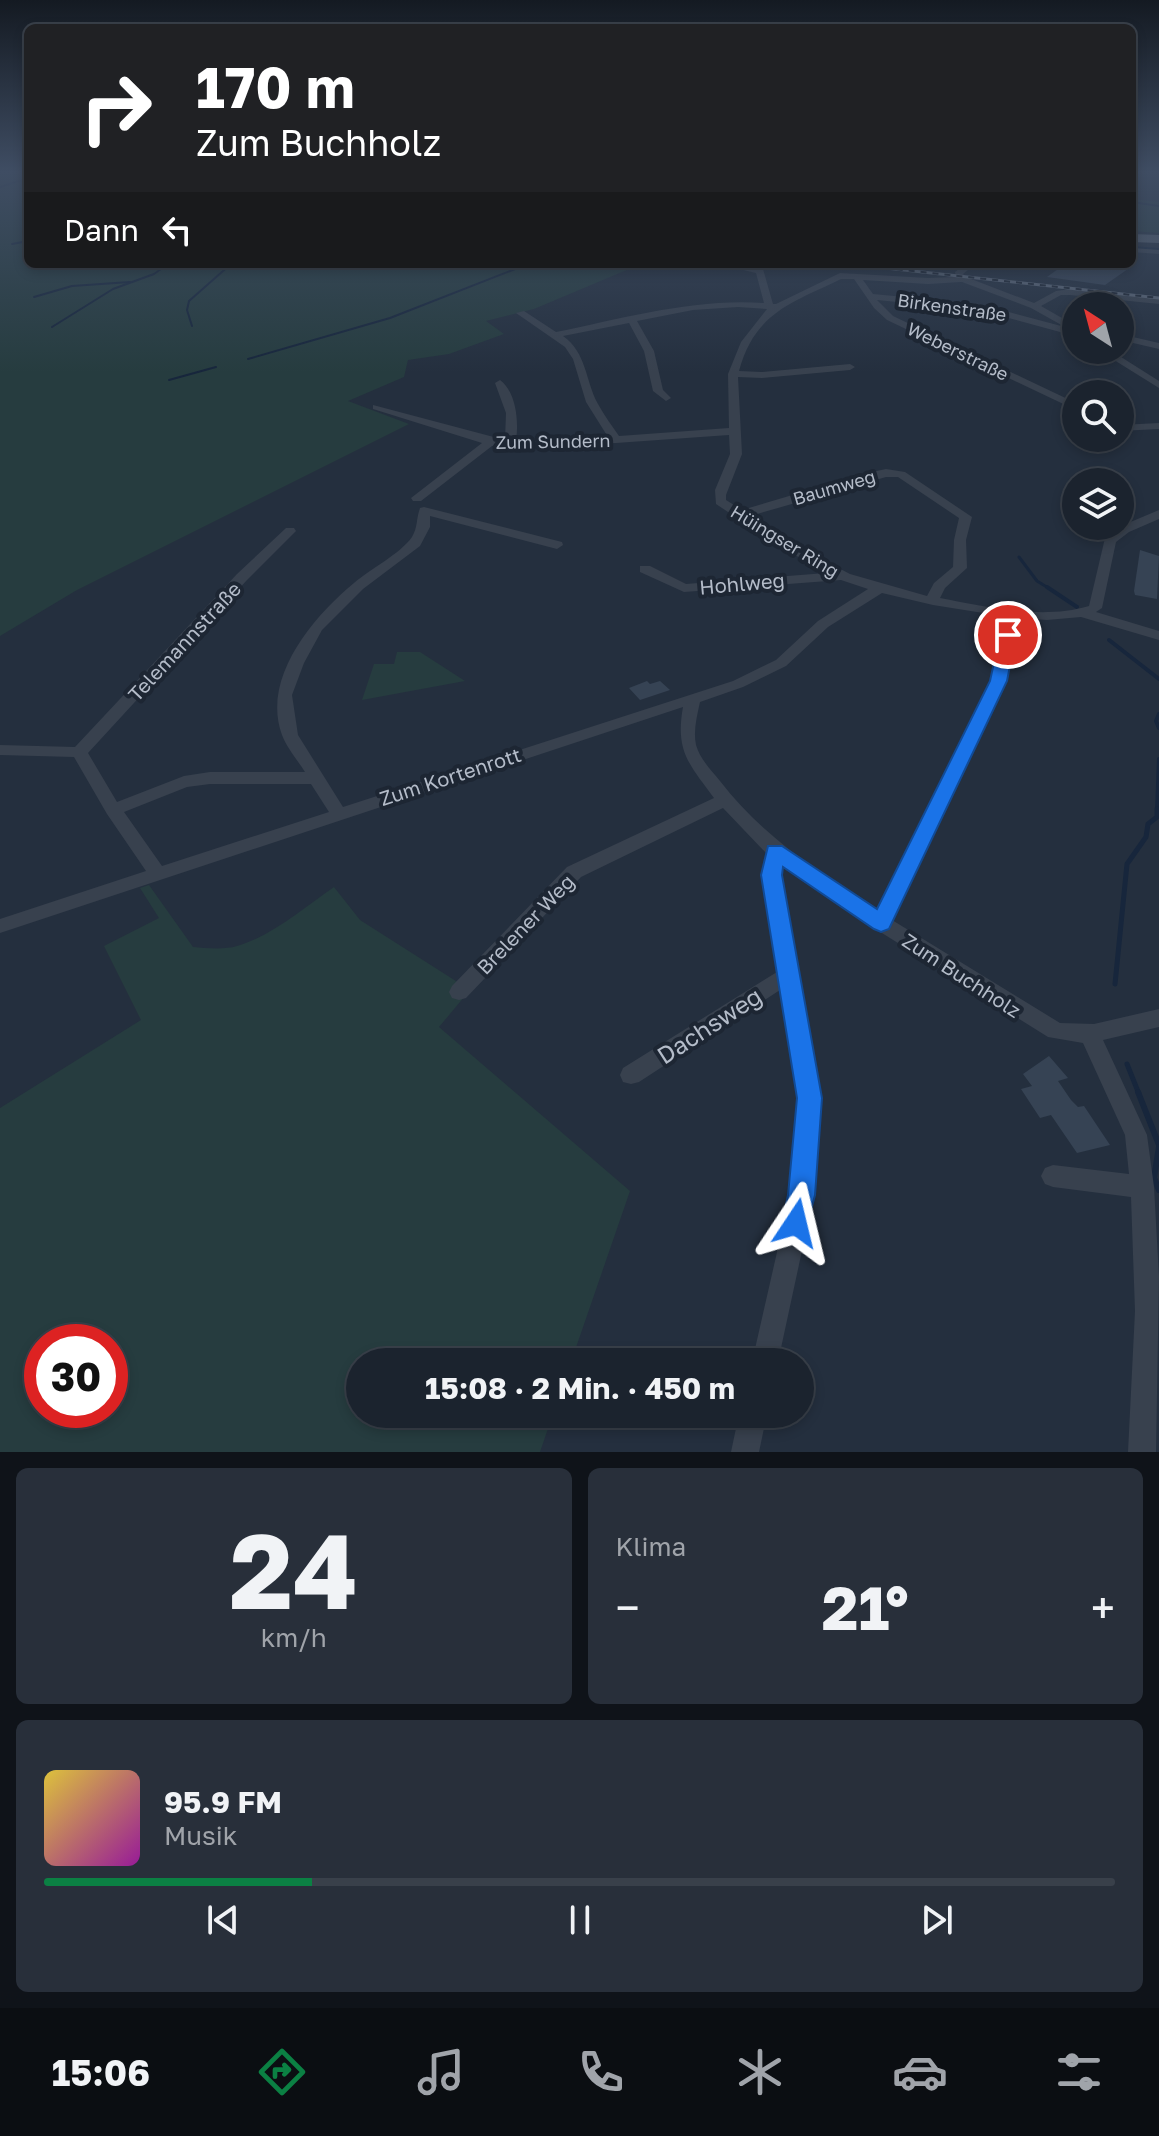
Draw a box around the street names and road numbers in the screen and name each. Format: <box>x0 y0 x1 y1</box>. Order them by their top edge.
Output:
street label: Birkenstraße <box>896 288 1008 326</box>
street label: Weberstraße <box>904 317 1012 385</box>
street label: Zum Sundern <box>495 429 611 453</box>
street label: Baumweg <box>790 465 878 509</box>
street label: Hüingser Ring <box>727 500 843 582</box>
street label: Hohlweg <box>698 567 786 599</box>
street label: Telemannstraße <box>123 576 245 706</box>
street label: Zum Kortenrott <box>376 742 524 810</box>
street label: Brelener Weg <box>471 869 579 979</box>
street label: Zum Buchholz <box>898 928 1026 1022</box>
street label: Dachsweg <box>651 980 767 1070</box>

